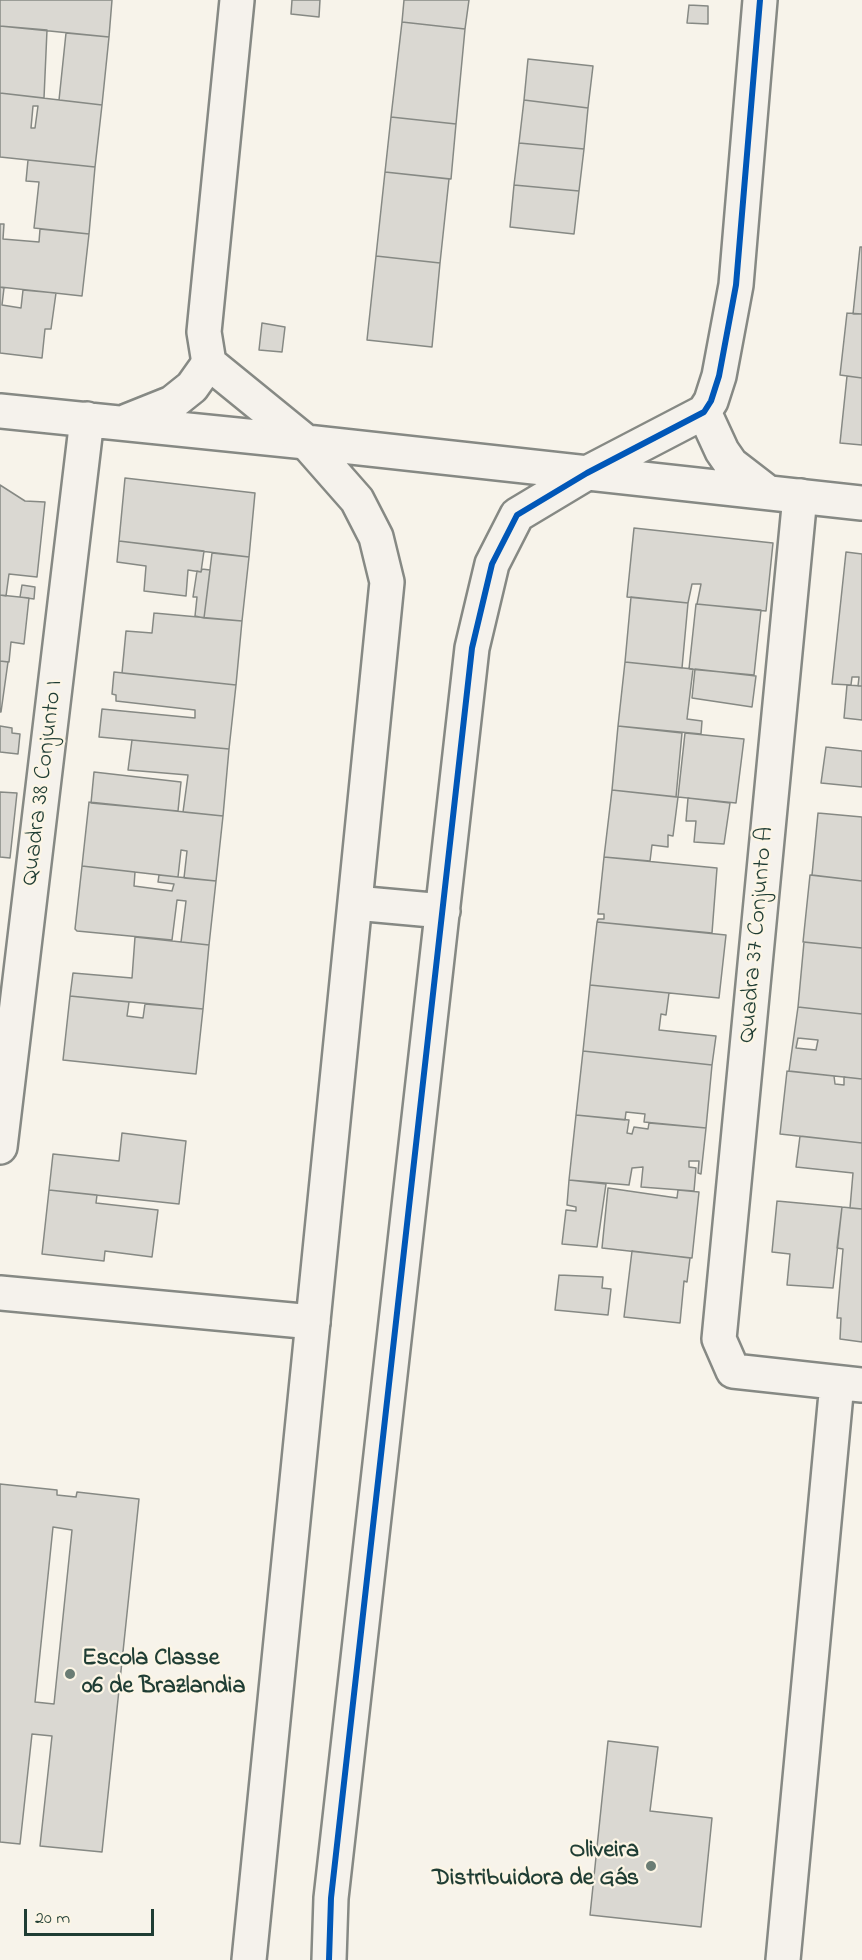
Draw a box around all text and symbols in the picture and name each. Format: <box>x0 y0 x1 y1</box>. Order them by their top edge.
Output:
street label: Quadra 38 Conjunto I <box>17 679 71 887</box>
street label: Quadra 37 Conjunto A <box>734 826 782 1044</box>
place label: Escola Classe 06 de Brazlandia <box>82 1646 245 1702</box>
marker: Escola Classe 06 de Brazlandia <box>63 1667 77 1681</box>
place label: Oliveira Distribuidora de Gás <box>432 1838 639 1894</box>
marker: Oliveira Distribuidora de Gás <box>644 1859 658 1873</box>
scale bar <box>27 1897 158 1935</box>
text: 20 m <box>35 1906 70 1932</box>

